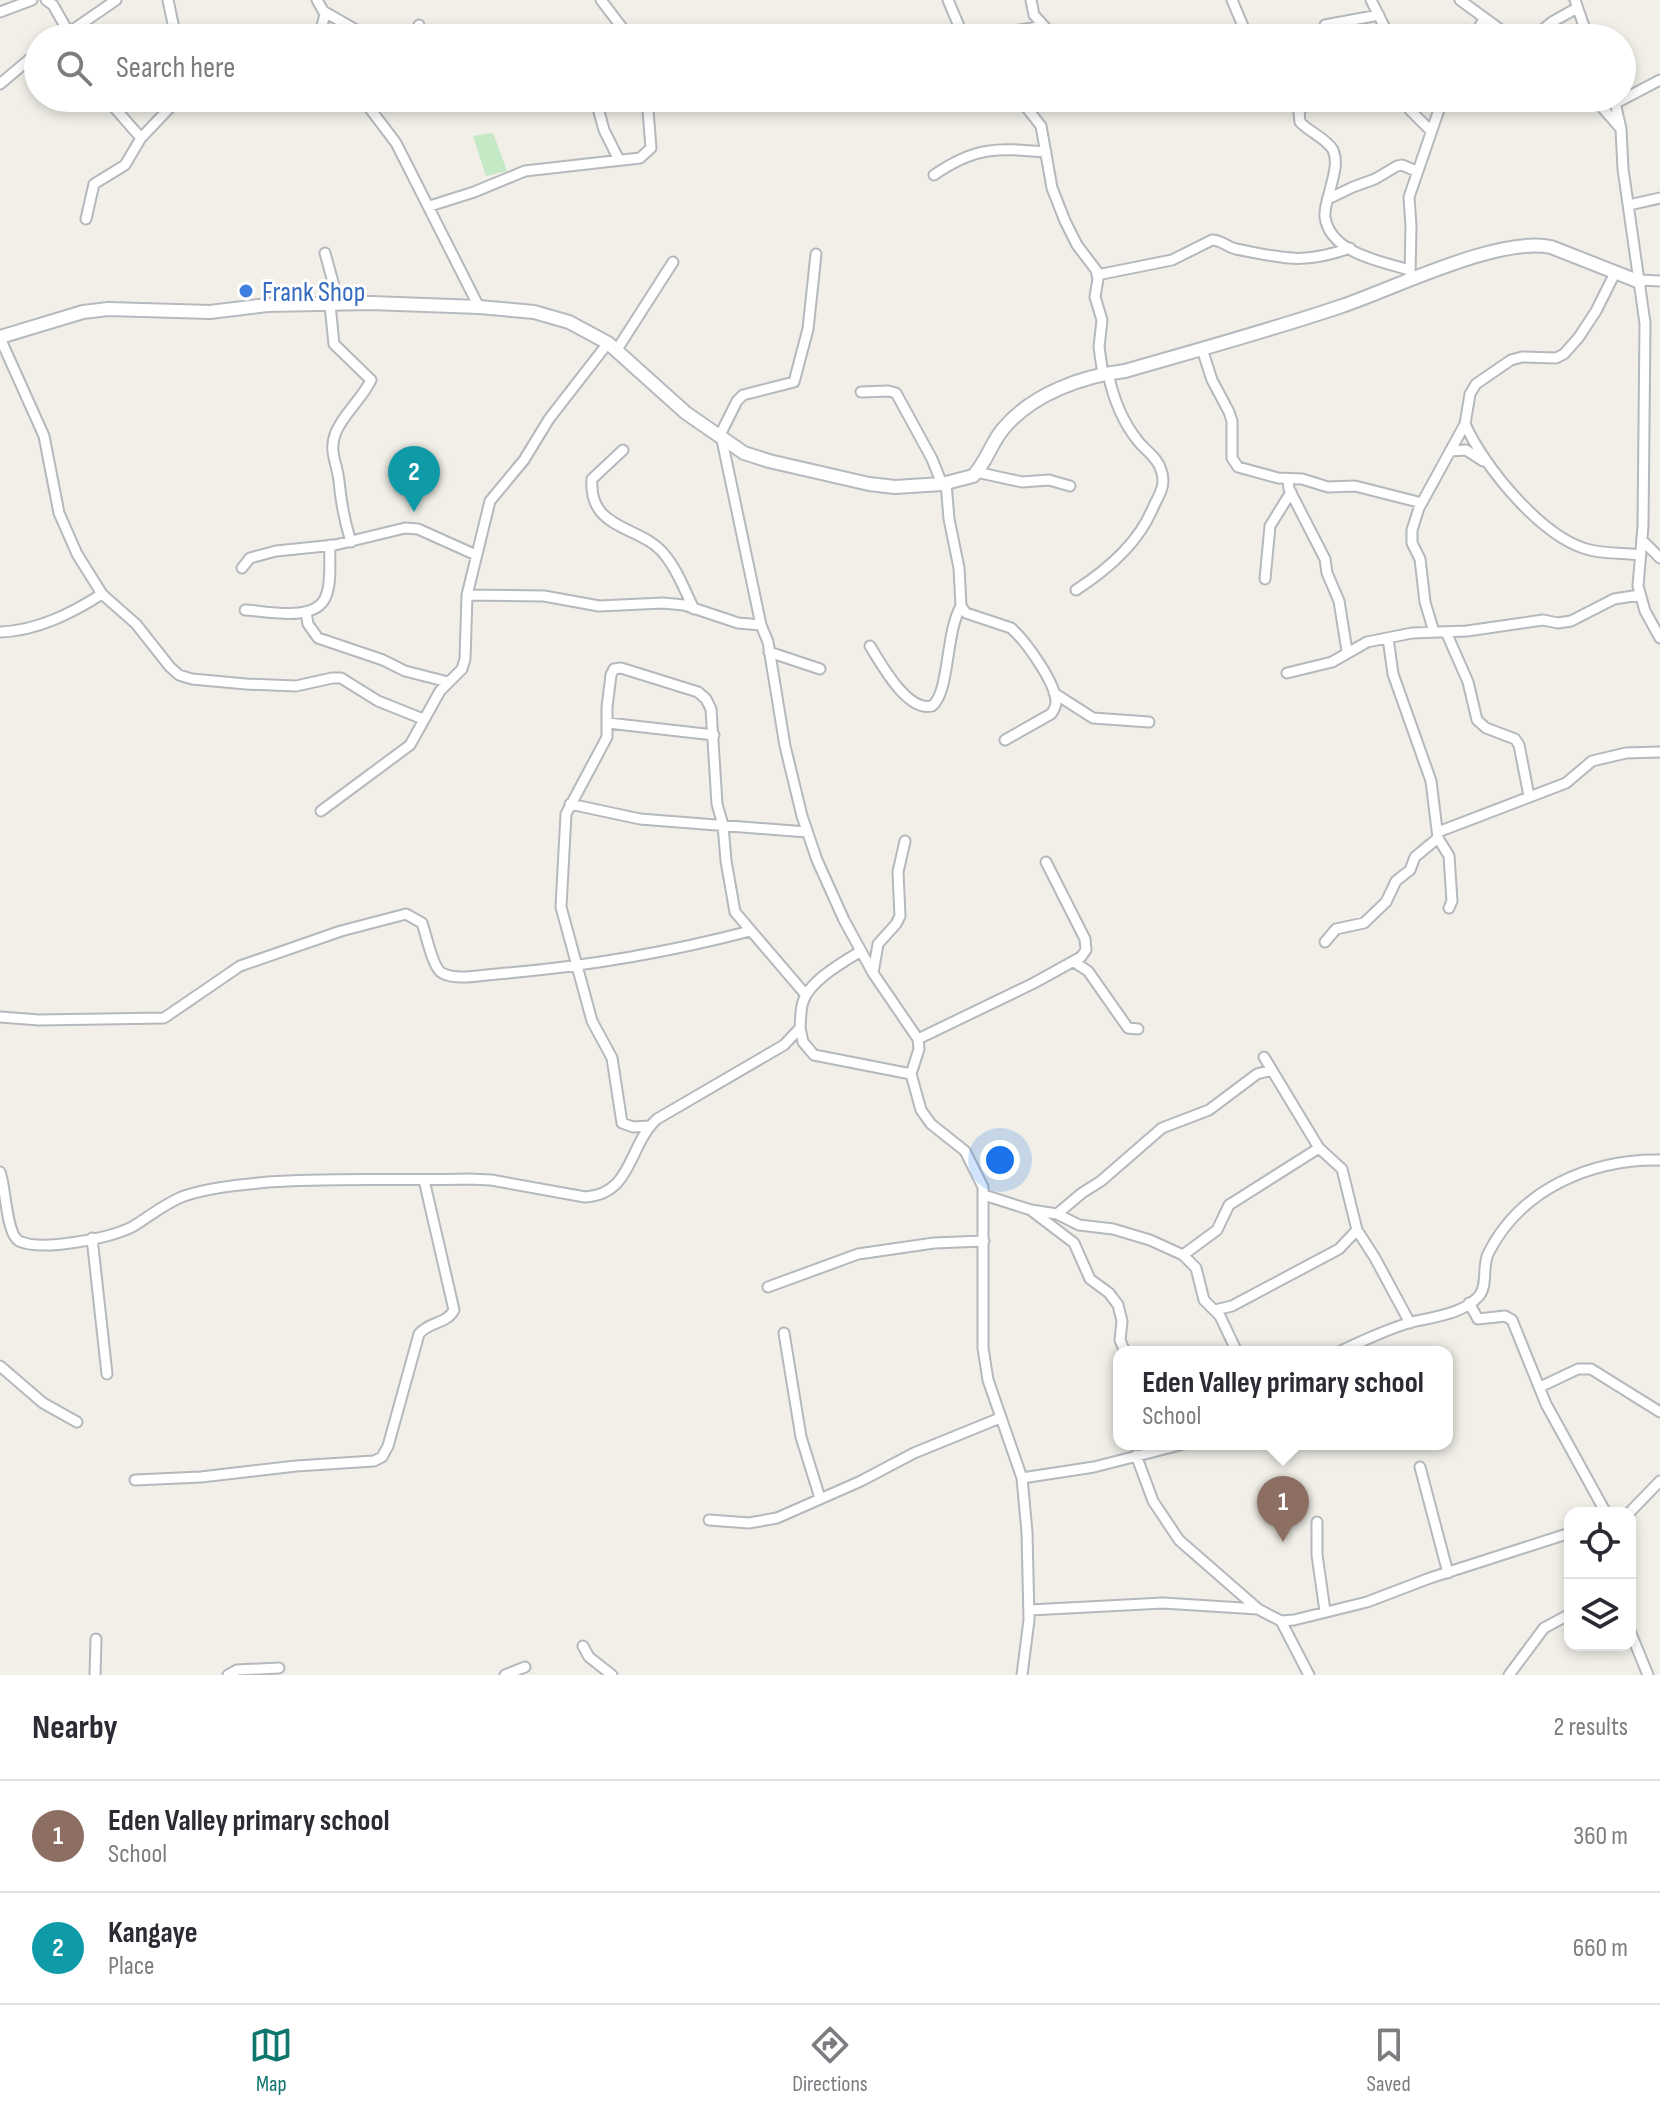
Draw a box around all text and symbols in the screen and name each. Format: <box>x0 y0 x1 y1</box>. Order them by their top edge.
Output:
search box <box>24 24 1636 112</box>
icon: search <box>52 46 96 90</box>
text: Search here <box>116 50 235 86</box>
place label: Frank Shop <box>262 276 365 309</box>
marker: Frank Shop <box>237 282 255 300</box>
pin: 2 <box>388 446 440 512</box>
your location <box>980 1140 1020 1180</box>
popup <box>1113 1346 1453 1450</box>
text: Eden Valley primary school <box>1142 1365 1424 1401</box>
text: School <box>1142 1401 1201 1432</box>
pin: 1 <box>1257 1476 1309 1542</box>
map controls <box>1564 1507 1636 1651</box>
button: locate <box>1564 1507 1636 1579</box>
button: layers <box>1564 1579 1636 1651</box>
text: Nearby <box>32 1707 118 1748</box>
text: 2 results <box>1554 1712 1628 1743</box>
text: Eden Valley primary school <box>108 1803 390 1839</box>
text: 1 <box>53 1821 63 1852</box>
text: 360 m <box>1573 1821 1628 1852</box>
text: School <box>108 1839 167 1870</box>
text: Kangaye <box>108 1915 198 1951</box>
text: 2 <box>52 1933 64 1964</box>
text: 660 m <box>1573 1933 1628 1964</box>
text: Place <box>108 1951 155 1982</box>
tab: Map <box>249 2023 293 2098</box>
tab: Directions <box>792 2023 868 2098</box>
tab: Saved <box>1367 2023 1411 2098</box>

